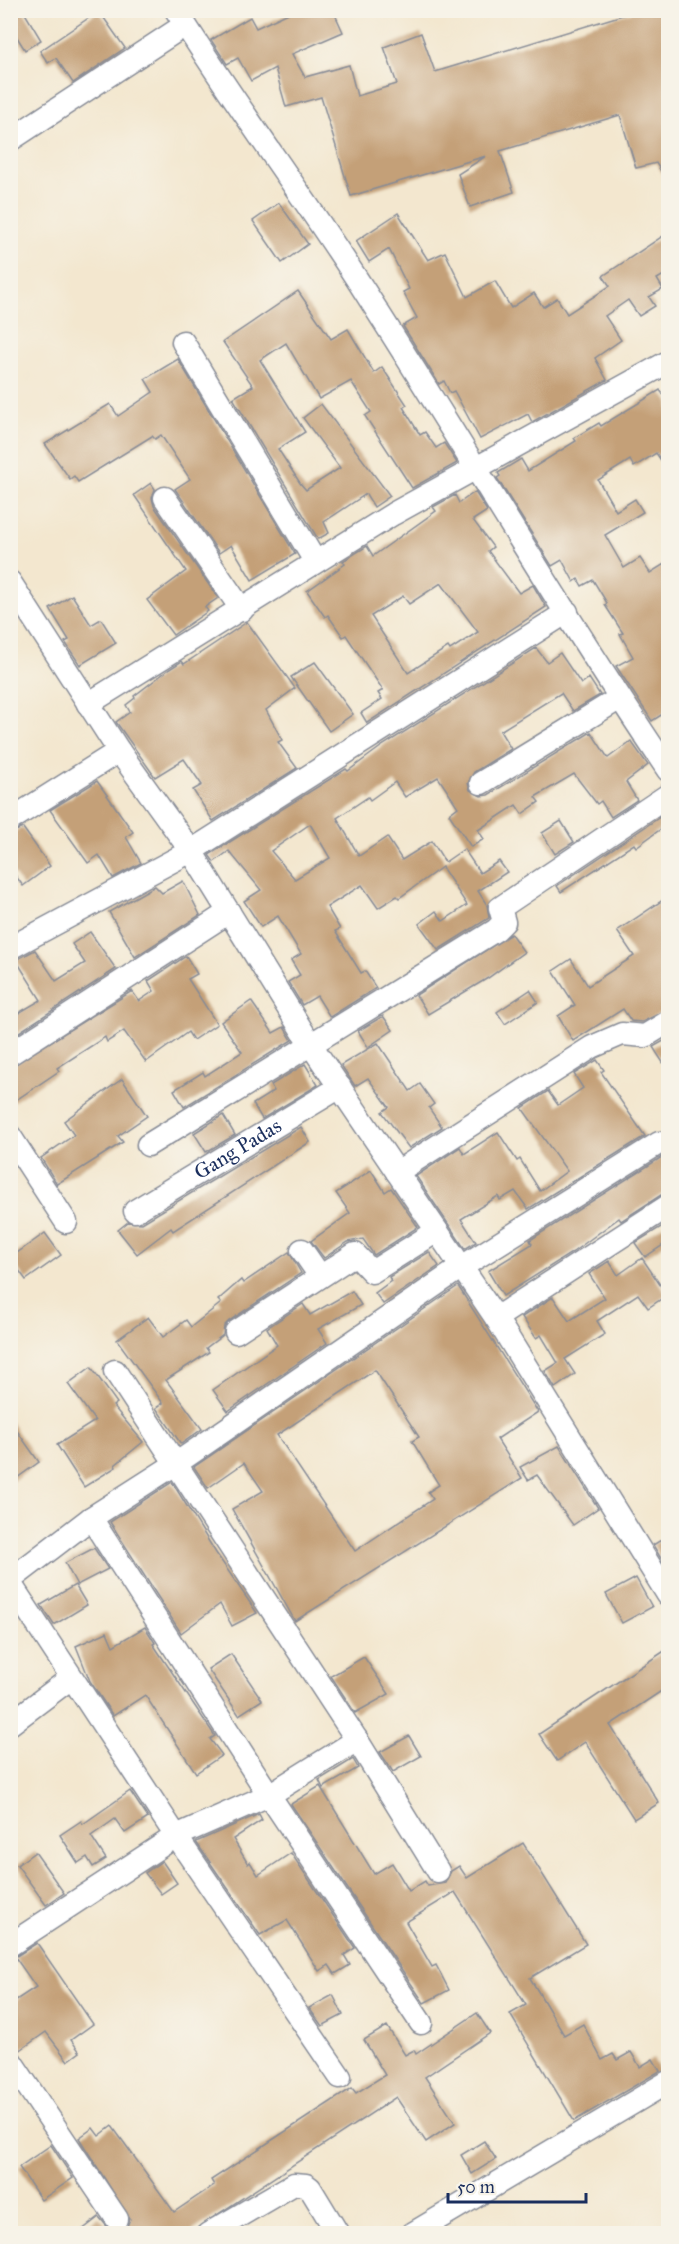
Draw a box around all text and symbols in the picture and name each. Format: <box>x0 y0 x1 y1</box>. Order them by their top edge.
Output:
street label: Gang Padas <box>189 1113 286 1185</box>
scale bar <box>448 2166 586 2204</box>
text: 50 m <box>457 2176 495 2198</box>

